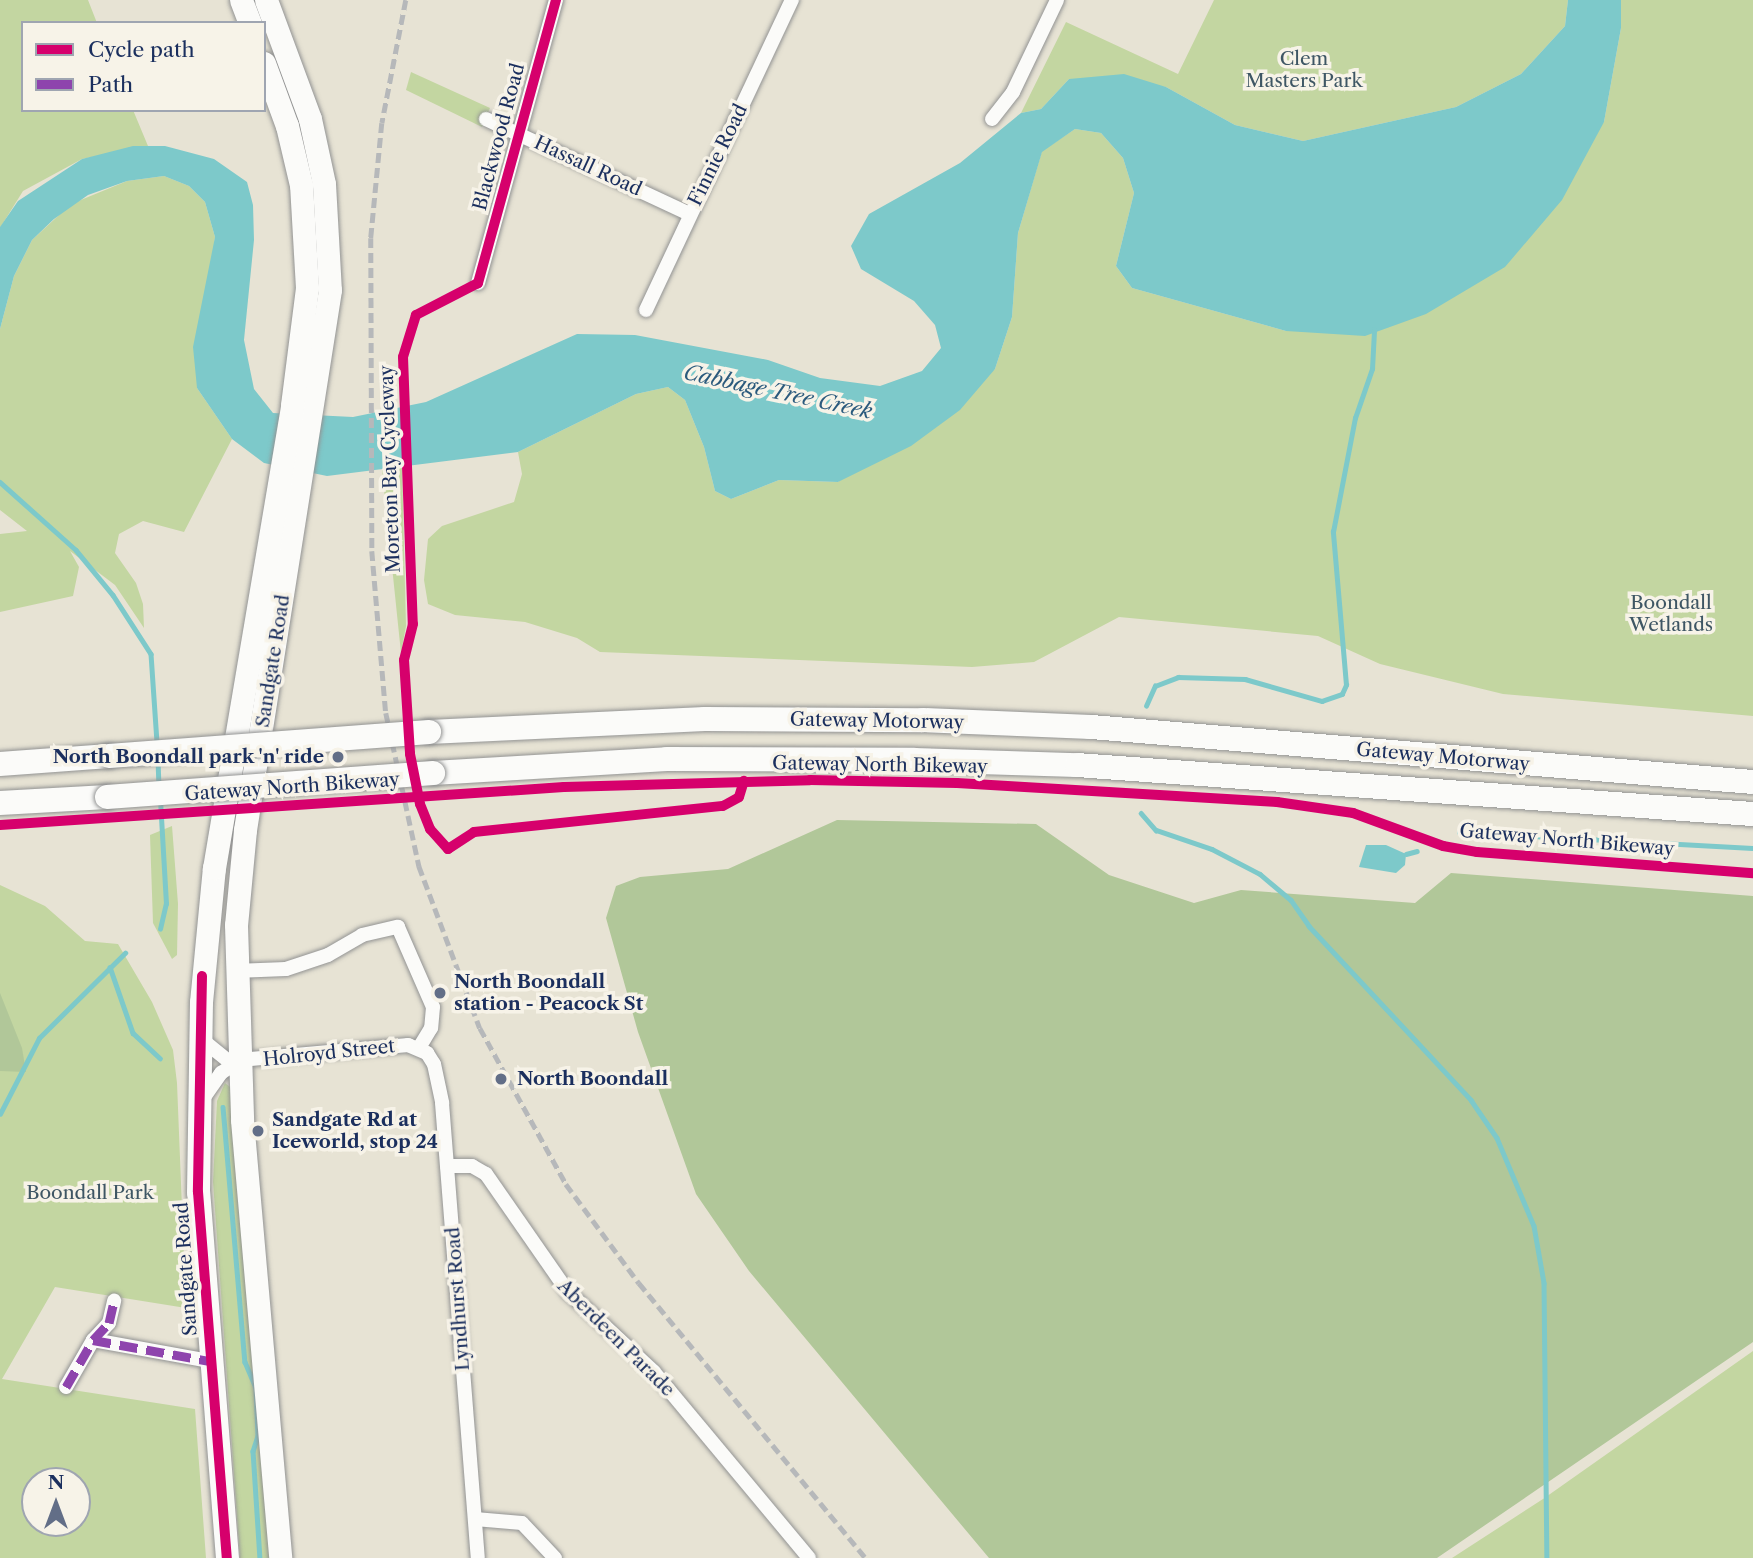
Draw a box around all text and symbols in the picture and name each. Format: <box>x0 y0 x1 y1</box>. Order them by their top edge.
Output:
legend <box>21 21 266 112</box>
text: Cycle path <box>88 37 195 62</box>
park label: Clem Masters Park <box>1245 48 1363 92</box>
street label: Blackwood Road <box>468 61 530 213</box>
text: Path <box>88 72 133 97</box>
street label: Finnie Road <box>684 100 752 210</box>
street label: Hassall Road <box>531 131 645 201</box>
water label: Cabbage Tree Creek <box>682 360 874 424</box>
street label: Moreton Bay Cycleway <box>375 364 405 574</box>
park label: Boondall Wetlands <box>1629 592 1713 636</box>
street label: Sandgate Road <box>251 593 295 729</box>
street label: Gateway Motorway <box>789 708 965 734</box>
street label: Gateway Motorway <box>1355 738 1531 776</box>
place label: North Boondall park 'n' ride <box>52 746 324 768</box>
marker: North Boondall park 'n' ride <box>330 749 346 765</box>
street label: Gateway North Bikeway <box>772 752 988 778</box>
street label: Gateway North Bikeway <box>183 768 401 806</box>
street label: Gateway North Bikeway <box>1458 819 1676 861</box>
place label: North Boondall station - Peacock St <box>454 971 644 1015</box>
marker: North Boondall station - Peacock St <box>432 985 448 1001</box>
street label: Holroyd Street <box>262 1035 396 1071</box>
place label: North Boondall <box>517 1068 668 1090</box>
marker: North Boondall <box>491 1069 511 1089</box>
place label: Sandgate Rd at Iceworld, stop 24 <box>272 1109 438 1153</box>
marker: Sandgate Rd at Iceworld, stop 24 <box>250 1123 266 1139</box>
park label: Boondall Park <box>26 1182 154 1204</box>
street label: Sandgate Road <box>170 1201 202 1337</box>
street label: Lyndhurst Road <box>442 1226 474 1372</box>
street label: Aberdeen Parade <box>553 1275 679 1401</box>
north arrow <box>21 1467 91 1537</box>
text: N <box>48 1471 64 1494</box>

